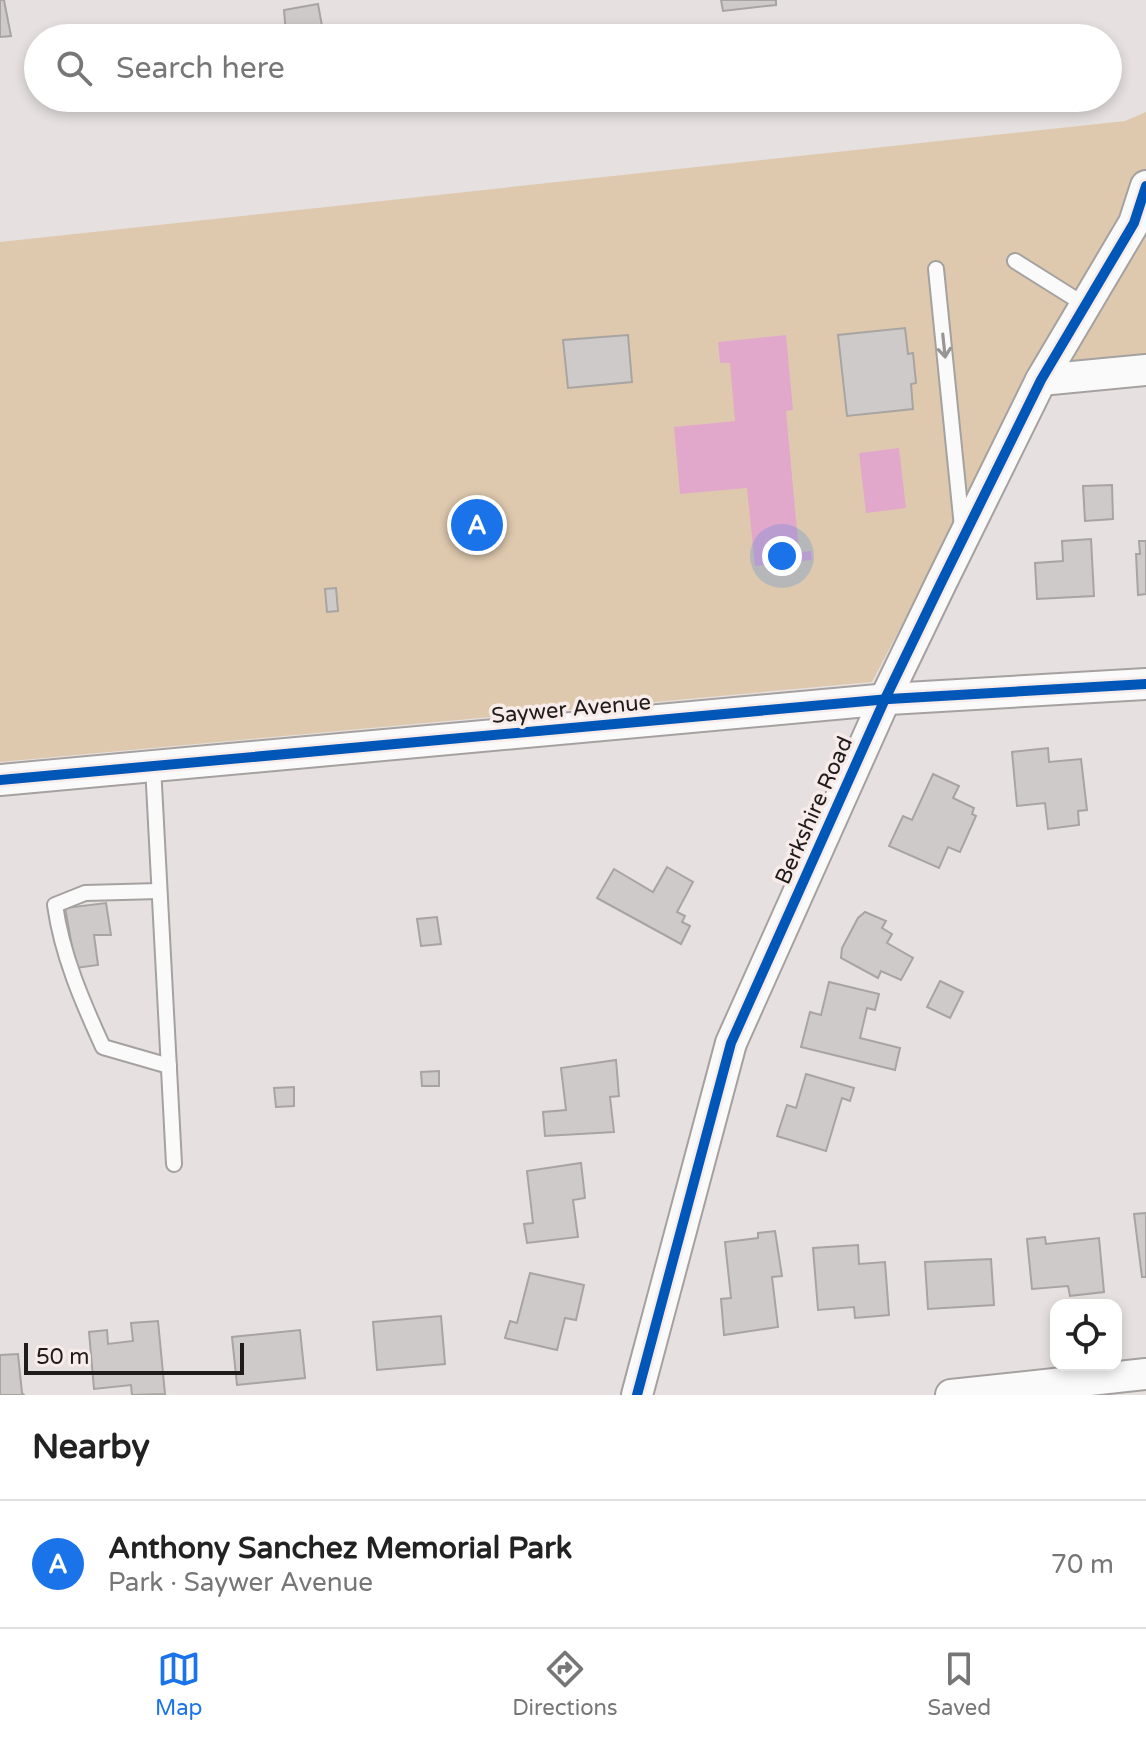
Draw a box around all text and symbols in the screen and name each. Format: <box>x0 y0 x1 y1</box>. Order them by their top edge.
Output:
search box <box>24 24 1122 112</box>
icon: search <box>52 46 96 90</box>
text: Search here <box>116 50 285 87</box>
one-way arrow <box>936 332 951 359</box>
pin: A <box>451 495 503 555</box>
your location <box>762 536 802 576</box>
street label: Saywer Avenue <box>490 689 652 729</box>
street label: Berkshire Road <box>770 733 858 888</box>
map controls <box>1050 1299 1122 1371</box>
button: locate <box>1050 1299 1122 1371</box>
scale bar <box>24 1339 244 1375</box>
text: 50 m <box>36 1344 90 1370</box>
text: Nearby <box>32 1427 150 1468</box>
text: Anthony Sanchez Memorial Park <box>108 1530 572 1567</box>
text: A <box>48 1549 68 1580</box>
text: 70 m <box>1051 1549 1114 1580</box>
text: Park · Saywer Avenue <box>108 1567 373 1598</box>
tab: Map <box>155 1647 202 1721</box>
tab: Directions <box>512 1647 618 1721</box>
tab: Saved <box>927 1647 991 1721</box>

